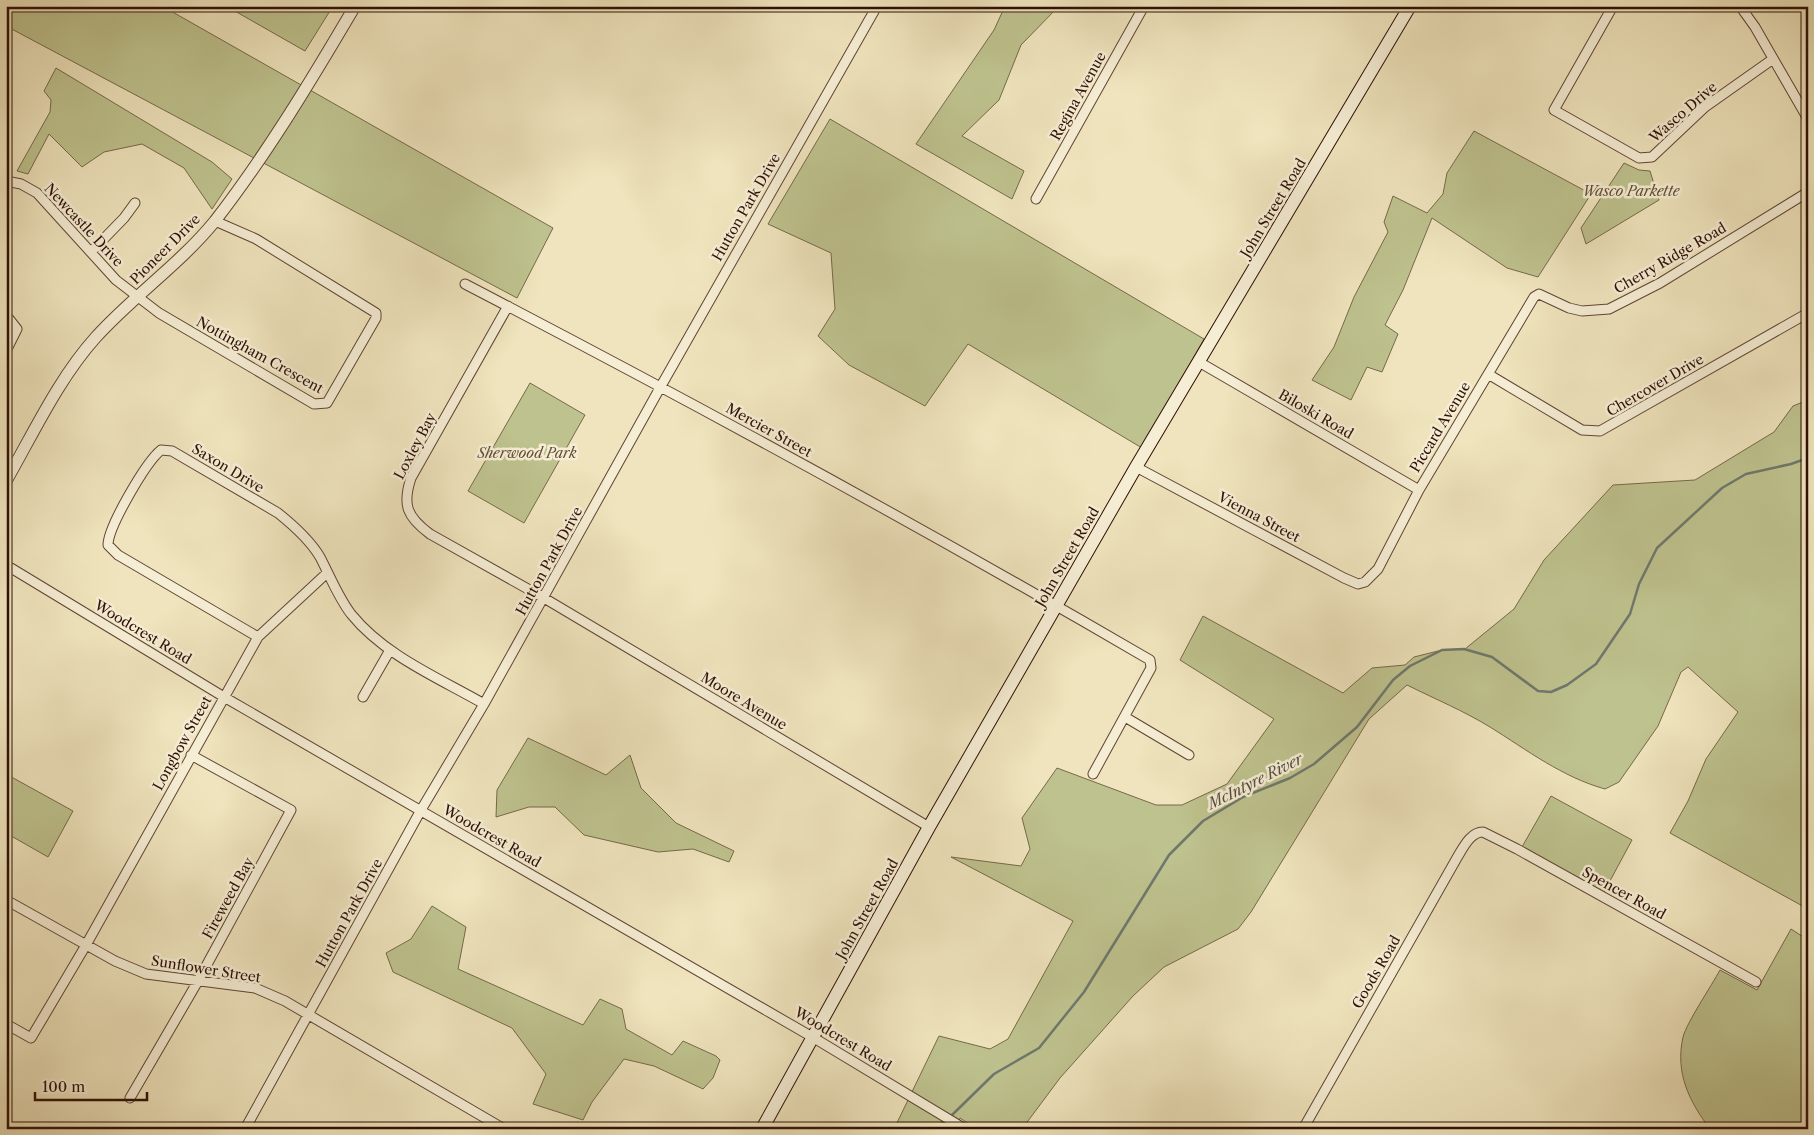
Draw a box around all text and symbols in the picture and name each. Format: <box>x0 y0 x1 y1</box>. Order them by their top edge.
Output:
street label: Regina Avenue <box>1046 48 1110 143</box>
street label: Wasco Drive <box>1645 78 1721 147</box>
street label: Hutton Park Drive <box>708 150 784 264</box>
street label: John Street Road <box>1235 155 1310 263</box>
street label: Newcastle Drive <box>41 179 127 271</box>
park label: Wasco Parkette <box>1583 182 1681 200</box>
street label: Pioneer Drive <box>126 210 204 288</box>
street label: Cherry Ridge Road <box>1611 218 1730 297</box>
street label: Nottingham Crescent <box>193 313 327 397</box>
street label: Chercover Drive <box>1603 350 1707 420</box>
street label: Piccard Avenue <box>1406 378 1474 476</box>
street label: Biloski Road <box>1275 385 1357 443</box>
street label: Mercier Street <box>723 399 815 461</box>
street label: Loxley Bay <box>390 409 440 482</box>
street label: Saxon Drive <box>189 439 267 497</box>
park label: Sherwood Park <box>476 444 577 462</box>
street label: Vienna Street <box>1214 487 1303 546</box>
street label: Hutton Park Drive <box>512 503 586 619</box>
street label: John Street Road <box>1030 503 1103 612</box>
street label: Woodcrest Road <box>90 595 195 668</box>
street label: Moore Avenue <box>698 668 791 734</box>
street label: Longbow Street <box>149 693 215 793</box>
water label: McIntyre River <box>1202 748 1307 814</box>
street label: Woodcrest Road <box>439 800 545 872</box>
street label: Fireweed Bay <box>198 854 258 942</box>
street label: Hutton Park Drive <box>312 855 386 971</box>
street label: John Street Road <box>831 855 902 964</box>
street label: Spencer Road <box>1579 863 1669 924</box>
street label: Goods Road <box>1348 932 1404 1012</box>
street label: Sunflower Street <box>150 951 262 987</box>
street label: Woodcrest Road <box>790 1002 895 1075</box>
scale bar <box>35 1070 148 1102</box>
text: 100 m <box>42 1077 85 1096</box>

